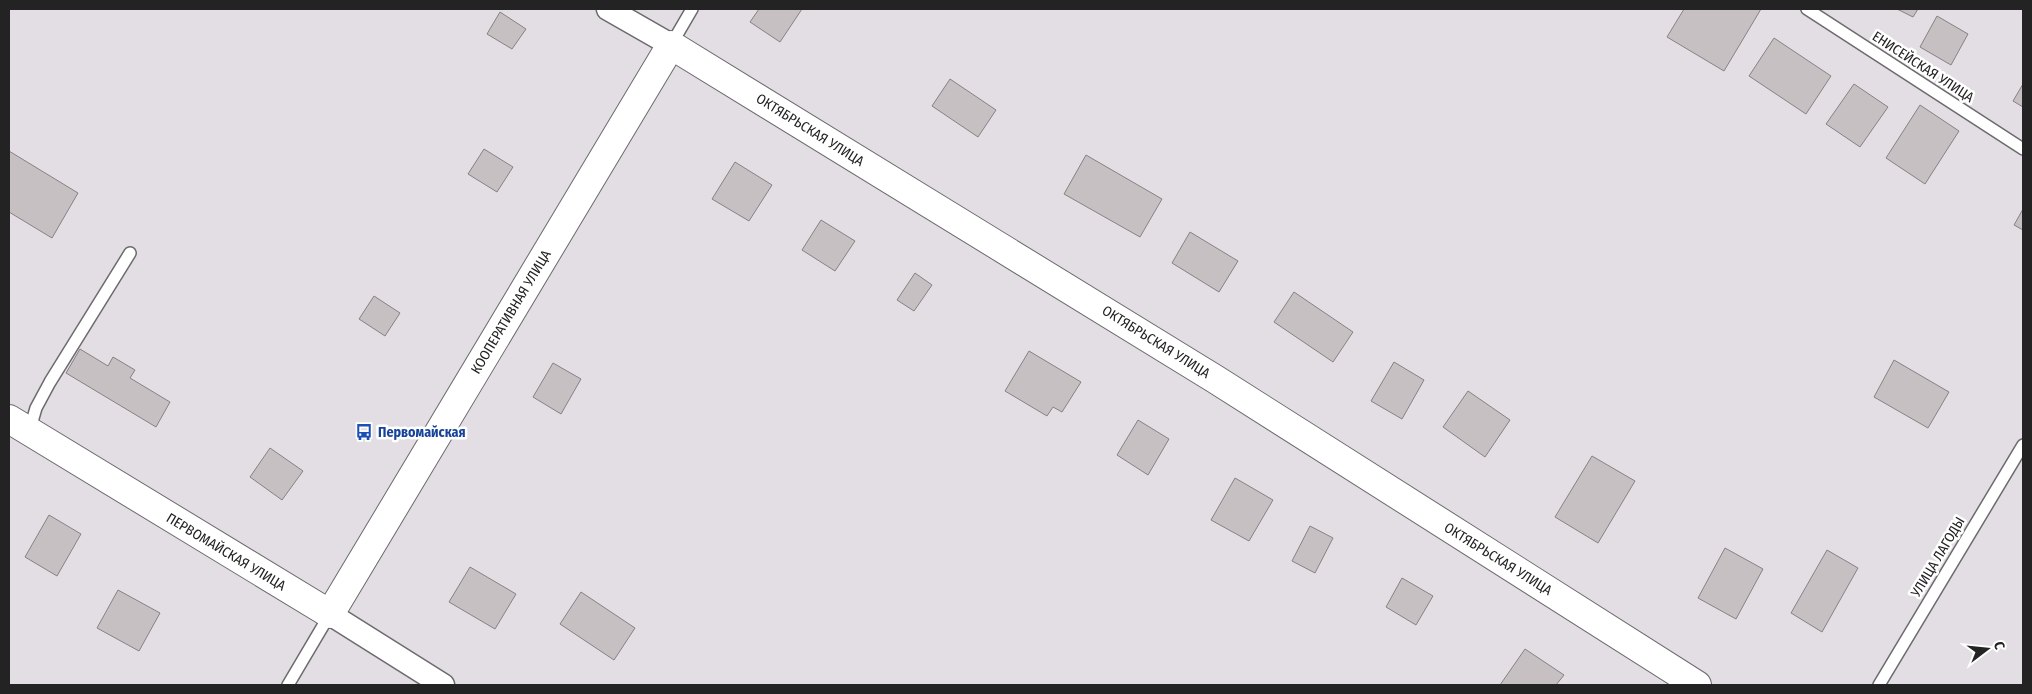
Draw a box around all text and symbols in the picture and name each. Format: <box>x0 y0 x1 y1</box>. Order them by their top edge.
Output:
street label: ЕНИСЕЙСКАЯ УЛИЦА <box>1869 28 1978 107</box>
street label: ОКТЯБРЬСКАЯ УЛИЦА <box>753 90 868 170</box>
street label: КООПЕРАТИВНАЯ УЛИЦА <box>467 246 555 377</box>
street label: ОКТЯБРЬСКАЯ УЛИЦА <box>1099 302 1214 382</box>
bus stop icon: Первомайская <box>354 422 374 442</box>
place label: Первомайская <box>378 424 466 441</box>
street label: ПЕРВОМАЙСКАЯ УЛИЦА <box>163 510 289 595</box>
street label: УЛИЦА ЛАГОДЫ <box>1907 514 1969 601</box>
street label: ОКТЯБРЬСКАЯ УЛИЦА <box>1441 519 1556 599</box>
north arrow <box>1962 624 2012 674</box>
text: С <box>1990 640 2008 652</box>

